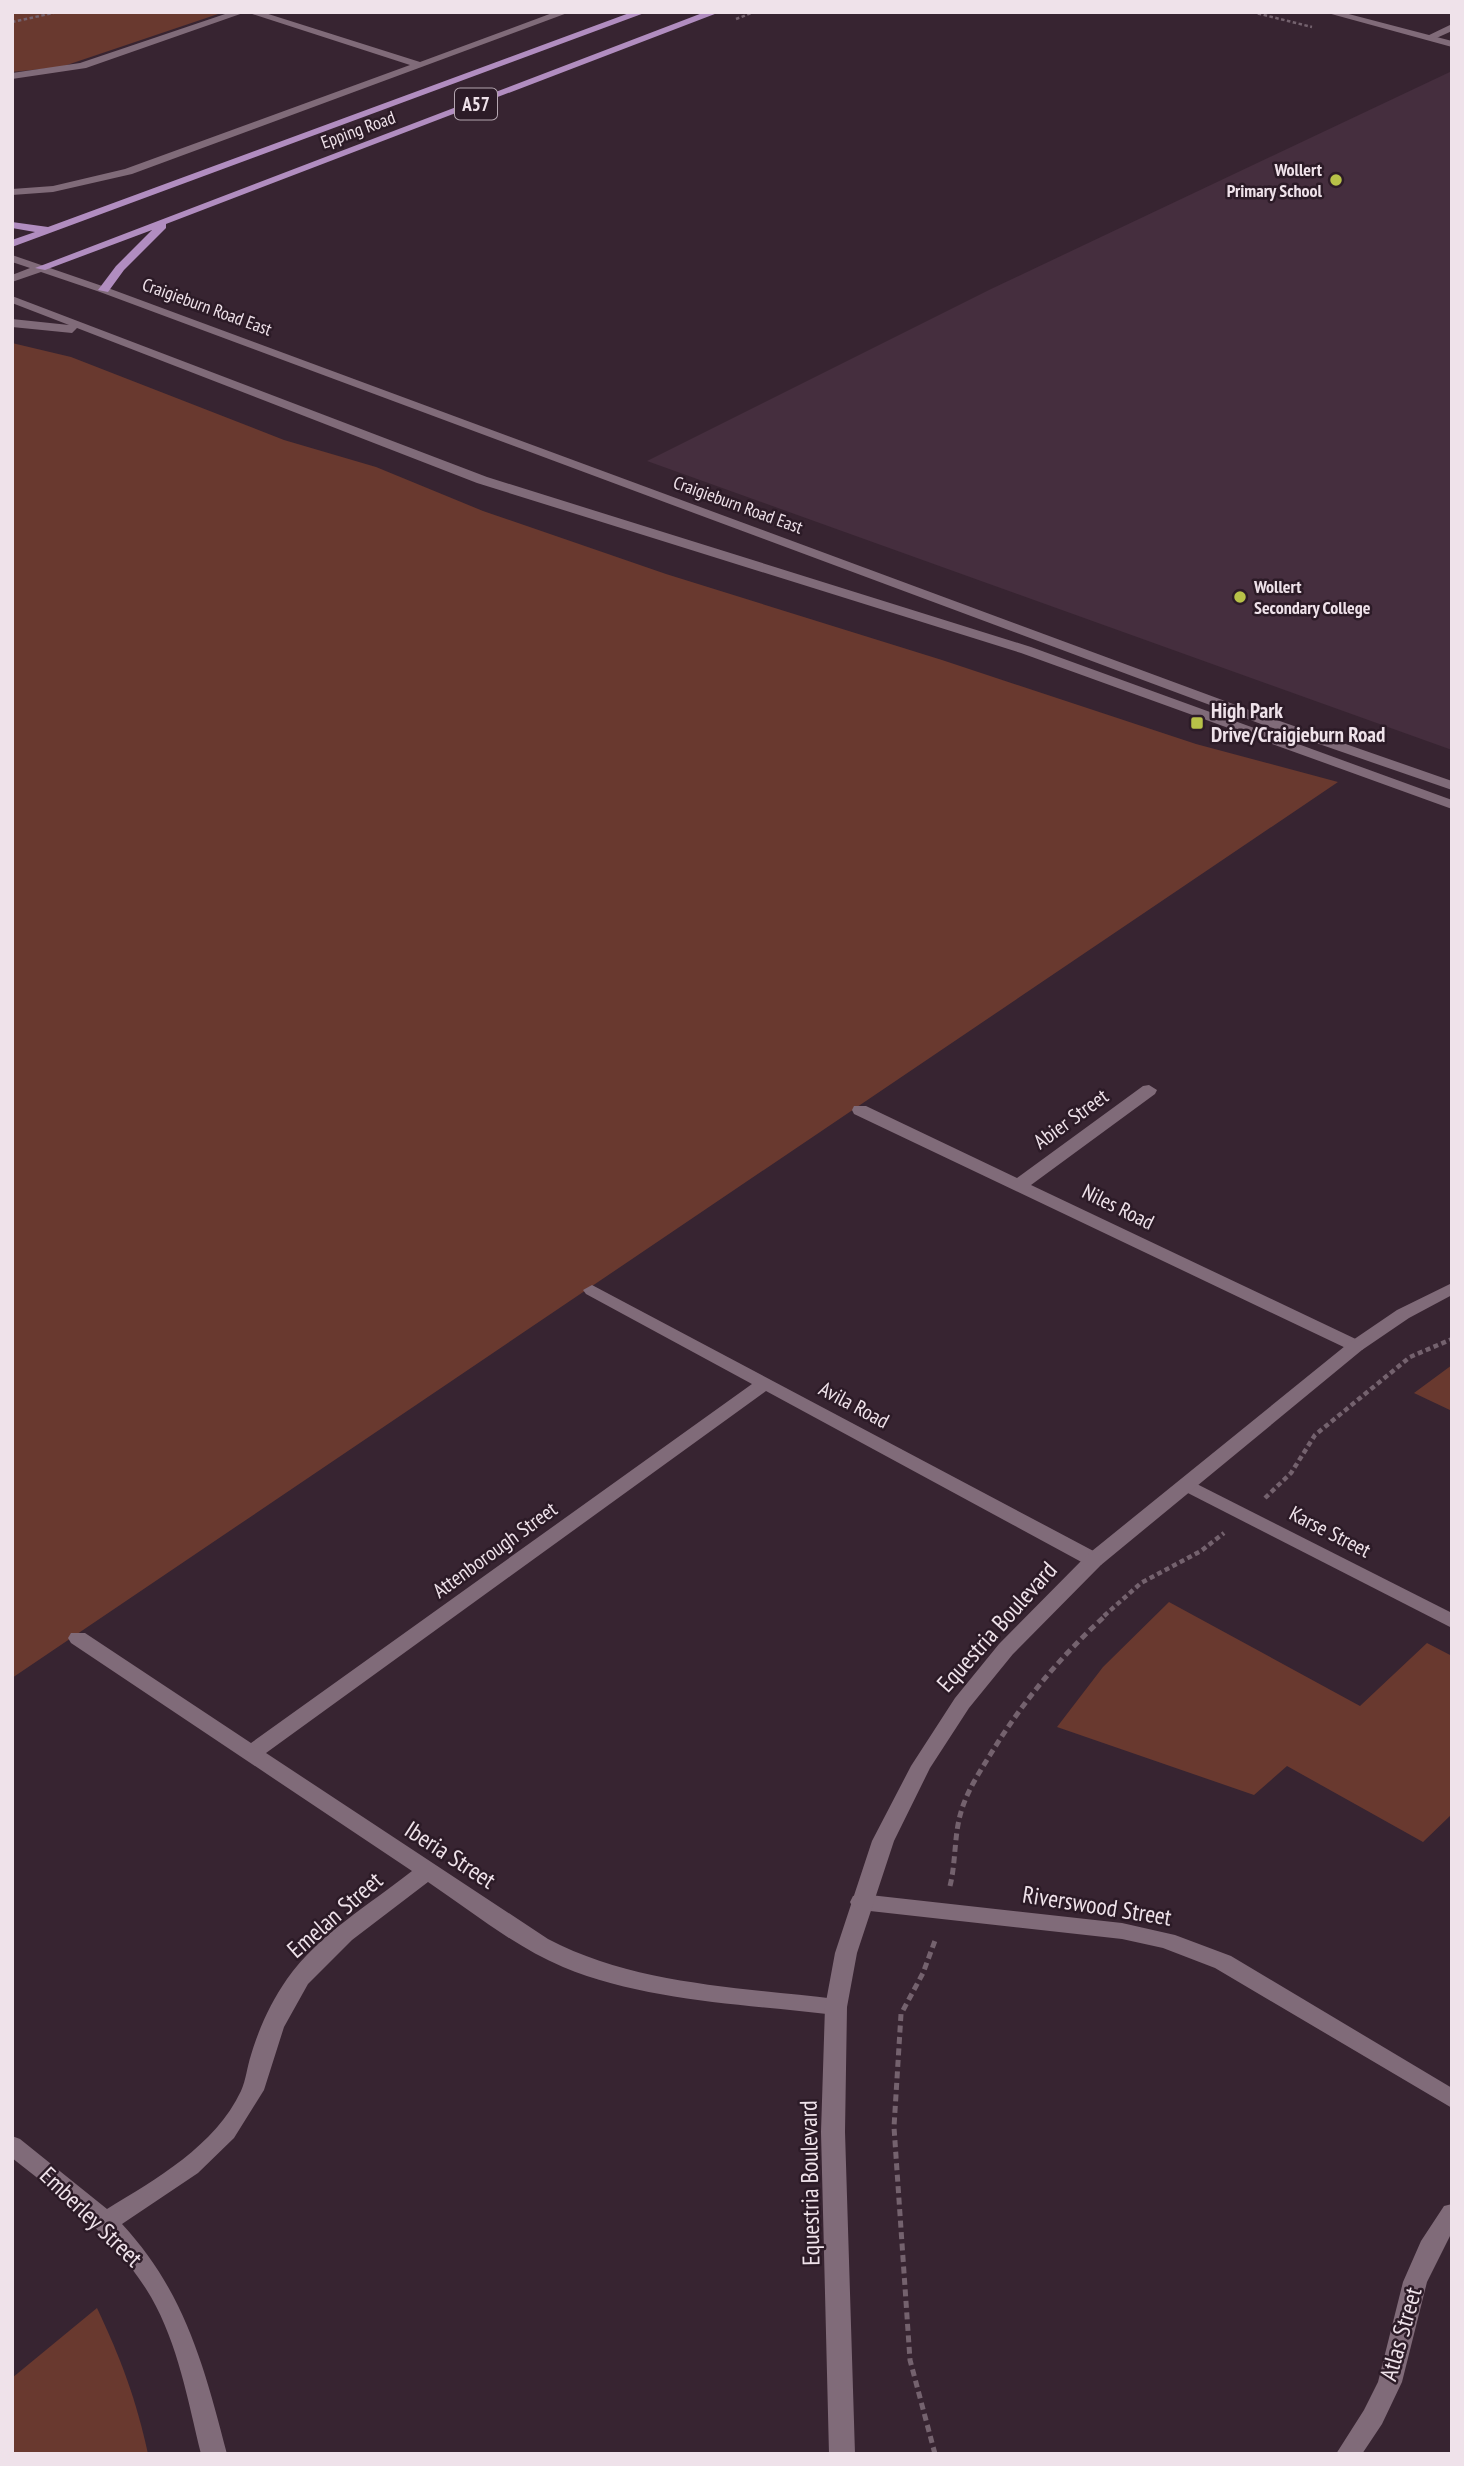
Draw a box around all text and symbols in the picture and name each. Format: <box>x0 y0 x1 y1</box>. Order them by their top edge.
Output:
road number: A57 <box>455 88 497 120</box>
street label: Epping Road <box>317 105 398 154</box>
place label: Wollert Primary School <box>1227 158 1323 202</box>
marker: Wollert Primary School <box>1328 172 1344 188</box>
street label: Craigieburn Road East <box>139 272 275 341</box>
street label: Craigieburn Road East <box>670 470 806 539</box>
place label: Wollert Secondary College <box>1253 575 1371 619</box>
marker: Wollert Secondary College <box>1232 589 1248 605</box>
place label: High Park Drive/Craigieburn Road <box>1211 697 1385 748</box>
marker: High Park Drive/Craigieburn Road <box>1189 715 1205 731</box>
street label: Abier Street <box>1028 1082 1114 1155</box>
street label: Niles Road <box>1078 1178 1159 1236</box>
street label: Avila Road <box>815 1375 894 1434</box>
street label: Attenborough Street <box>427 1495 562 1604</box>
street label: Karse Street <box>1285 1500 1376 1564</box>
street label: Equestria Boulevard <box>930 1555 1063 1698</box>
street label: Iberia Street <box>399 1814 502 1896</box>
street label: Emelan Street <box>281 1865 389 1964</box>
street label: Riverswood Street <box>1020 1878 1174 1933</box>
street label: Equestria Boulevard <box>793 2100 826 2266</box>
street label: Emberley Street <box>33 2160 150 2274</box>
street label: Atlas Street <box>1372 2283 1429 2384</box>

